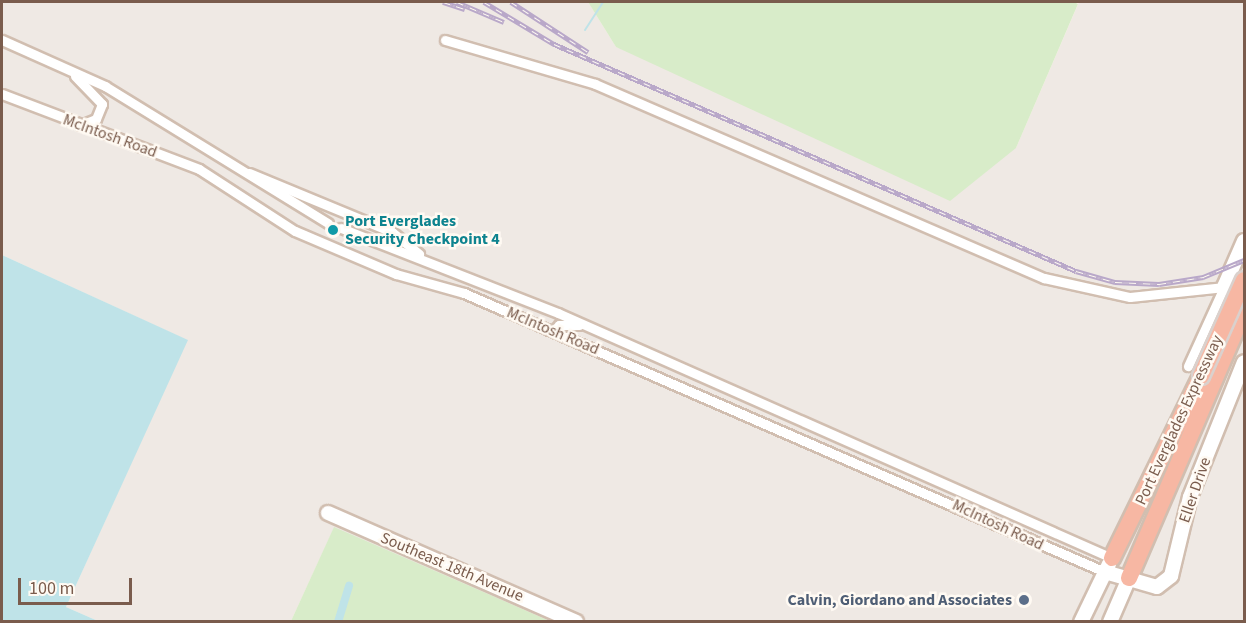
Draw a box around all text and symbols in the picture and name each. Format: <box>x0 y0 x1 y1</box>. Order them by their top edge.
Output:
street label: McIntosh Road <box>60 110 160 162</box>
place label: Port Everglades Security Checkpoint 4 <box>345 211 500 249</box>
marker: Port Everglades Security Checkpoint 4 <box>326 223 340 237</box>
street label: McIntosh Road <box>504 303 602 359</box>
street label: Port Everglades Expressway <box>1131 332 1227 508</box>
street label: Eller Drive <box>1175 455 1215 525</box>
street label: McIntosh Road <box>949 495 1047 555</box>
street label: Southeast 18th Avenue <box>378 528 526 606</box>
scale bar <box>21 566 135 604</box>
text: 100 m <box>29 576 74 601</box>
place label: Calvin, Giordano and Associates <box>788 590 1012 610</box>
marker: Calvin, Giordano and Associates <box>1017 593 1031 607</box>

